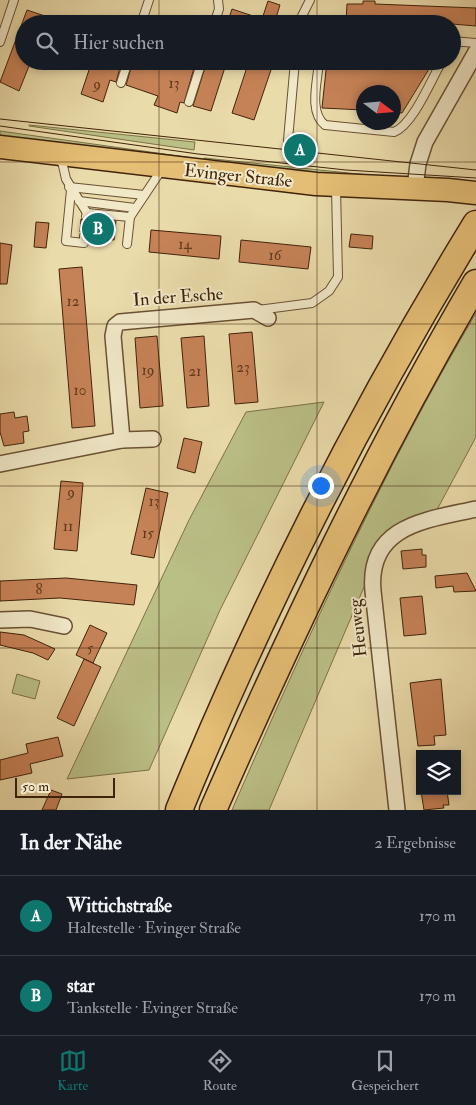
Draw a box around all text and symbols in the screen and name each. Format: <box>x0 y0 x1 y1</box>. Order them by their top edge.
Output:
search box <box>15 15 461 70</box>
icon: search <box>33 29 61 57</box>
text: Hier suchen <box>73 31 164 55</box>
house number: 13 <box>168 74 180 93</box>
house number: 9 <box>92 75 101 94</box>
north arrow <box>356 85 401 130</box>
pin: A <box>284 131 316 169</box>
street label: Evinger Straße <box>183 159 294 193</box>
pin: B <box>82 210 114 248</box>
house number: 14 <box>178 235 193 254</box>
house number: 16 <box>269 246 283 265</box>
street label: In der Esche <box>132 282 224 312</box>
house number: 12 <box>67 292 80 311</box>
house number: 23 <box>236 358 250 377</box>
house number: 19 <box>142 361 154 380</box>
house number: 21 <box>189 362 201 381</box>
house number: 10 <box>74 381 86 400</box>
your location <box>308 473 334 499</box>
house number: 9 <box>66 483 75 502</box>
house number: 13 <box>148 492 160 511</box>
house number: 11 <box>63 517 73 536</box>
house number: 15 <box>142 524 154 543</box>
house number: 8 <box>35 580 43 599</box>
street label: Heuweg <box>343 596 373 658</box>
house number: 5 <box>87 639 94 658</box>
map controls <box>416 750 461 795</box>
button: layers <box>416 750 461 795</box>
scale bar <box>15 775 115 798</box>
text: 50 m <box>22 778 49 795</box>
text: In der Nähe <box>20 829 122 856</box>
text: 2 Ergebnisse <box>375 833 456 853</box>
text: Wittichstraße <box>67 894 172 918</box>
text: A <box>31 906 41 926</box>
text: 170 m <box>419 906 456 926</box>
text: Haltestelle · Evinger Straße <box>67 918 241 938</box>
text: star <box>67 974 95 998</box>
text: B <box>31 986 41 1006</box>
text: 170 m <box>419 986 456 1006</box>
text: Tankstelle · Evinger Straße <box>67 998 238 1018</box>
tab: Karte <box>57 1047 88 1094</box>
tab: Route <box>203 1047 237 1094</box>
tab: Gespeichert <box>351 1047 419 1094</box>

